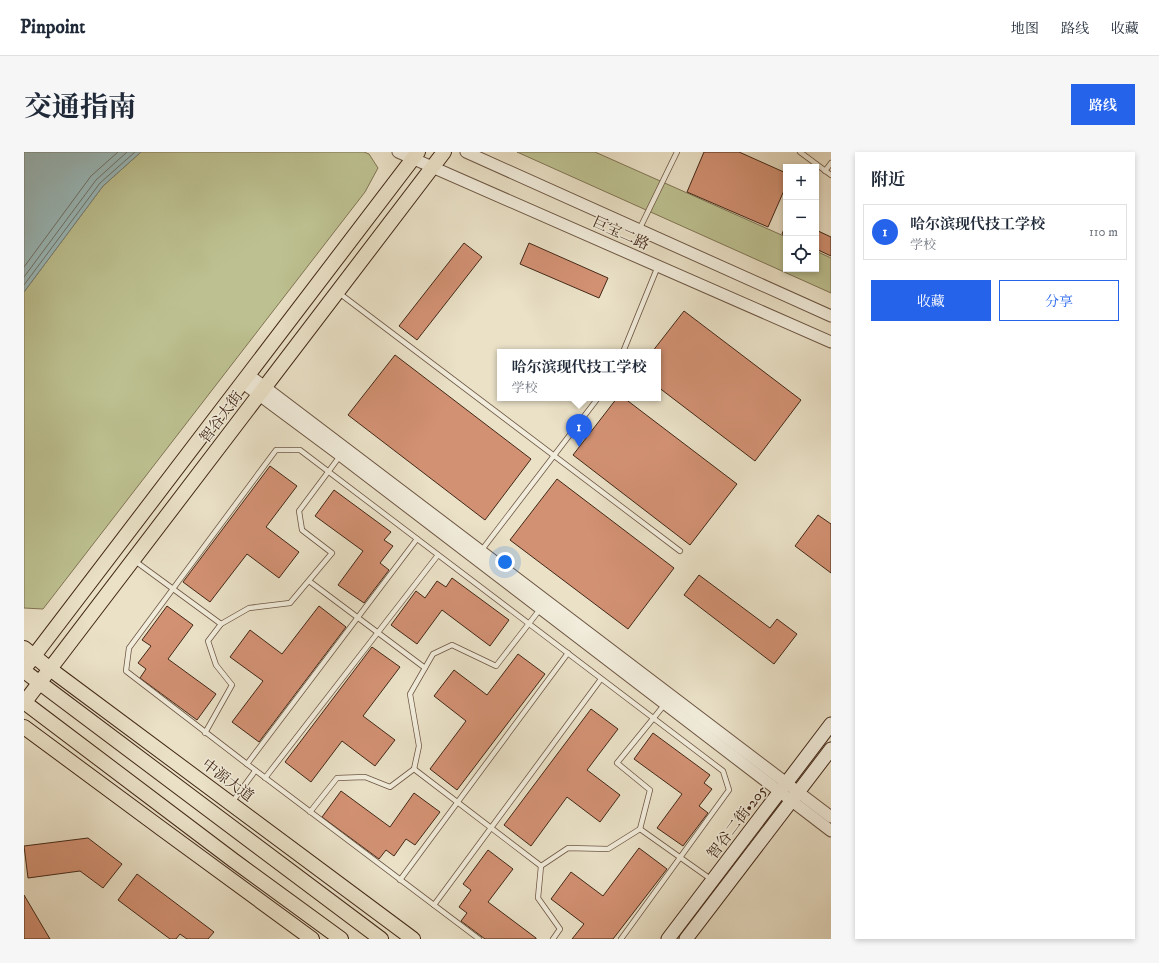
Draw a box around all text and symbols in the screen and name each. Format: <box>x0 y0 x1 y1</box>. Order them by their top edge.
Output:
text: Pinpoint <box>20 16 85 39</box>
text: 地图 <box>1011 20 1039 38</box>
text: 路线 <box>1061 20 1089 38</box>
text: 收藏 <box>1111 20 1139 38</box>
button: 路线 <box>1071 84 1135 125</box>
text: 交通指南 <box>24 90 136 125</box>
map controls <box>783 164 819 272</box>
button: + <box>783 164 819 200</box>
text: 附近 <box>871 169 905 191</box>
button: − <box>783 200 819 236</box>
street label: 巨宝二路 <box>590 213 652 254</box>
text: 哈尔滨现代技工学校 <box>910 215 1045 234</box>
text: 1 <box>883 224 887 240</box>
text: 110 m <box>1089 224 1118 240</box>
button: locate <box>783 236 819 272</box>
text: 学校 <box>910 237 936 253</box>
button: 收藏 <box>871 280 991 321</box>
button: 分享 <box>999 280 1119 321</box>
popup <box>497 349 661 401</box>
text: 哈尔滨现代技工学校 <box>511 358 647 377</box>
text: 学校 <box>511 380 538 396</box>
street label: 智谷大街 <box>196 388 247 447</box>
pin: 1 <box>566 414 592 447</box>
your location <box>495 552 515 572</box>
street label: 中源大道 <box>198 755 257 806</box>
street label: 智谷二街•205 <box>703 781 772 863</box>

